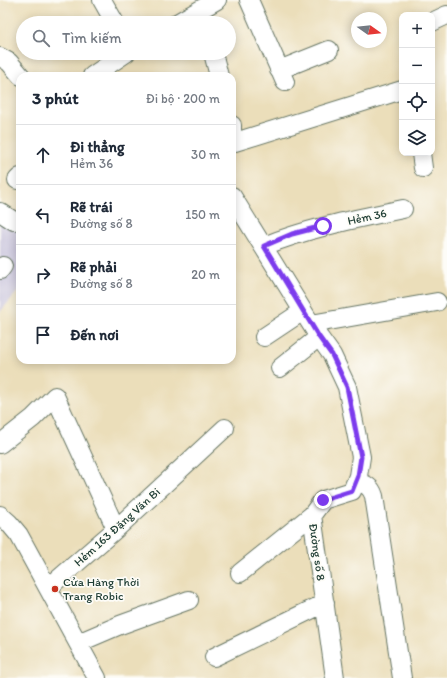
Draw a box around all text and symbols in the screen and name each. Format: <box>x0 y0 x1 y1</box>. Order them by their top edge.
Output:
north arrow <box>351 12 387 48</box>
map controls <box>399 12 435 156</box>
button: + <box>399 12 435 48</box>
search box <box>16 16 236 60</box>
icon: search <box>30 27 52 49</box>
text: Tìm kiếm <box>62 29 122 47</box>
button: − <box>399 48 435 84</box>
button: locate <box>399 84 435 120</box>
text: 3 phút <box>32 88 79 108</box>
text: Đi bộ · 200 m <box>146 91 220 106</box>
button: layers <box>399 120 435 156</box>
text: Đi thẳng <box>70 138 125 156</box>
icon: ahead <box>32 144 54 166</box>
text: 30 m <box>191 147 220 162</box>
text: Hẻm 36 <box>70 156 113 171</box>
text: Rẽ trái <box>70 198 113 216</box>
icon: left <box>32 204 54 226</box>
street label: Hẻm 36 <box>346 206 388 228</box>
text: 150 m <box>185 207 220 222</box>
text: Đường số 8 <box>70 216 133 231</box>
route start <box>314 217 332 235</box>
text: Rẽ phải <box>70 258 117 276</box>
icon: right <box>32 264 54 286</box>
text: 20 m <box>191 267 220 282</box>
text: Đường số 8 <box>70 276 133 291</box>
icon: arrive <box>32 324 54 346</box>
text: Đến nơi <box>70 326 119 344</box>
street label: Hẻm 163 Đặng Văn Bi <box>71 485 163 569</box>
route end <box>314 491 332 509</box>
street label: Đường số 8 <box>306 522 328 582</box>
place label: Cửa Hàng Thời Trang Robic <box>63 575 139 603</box>
marker: Cửa Hàng Thời Trang Robic <box>50 584 60 594</box>

